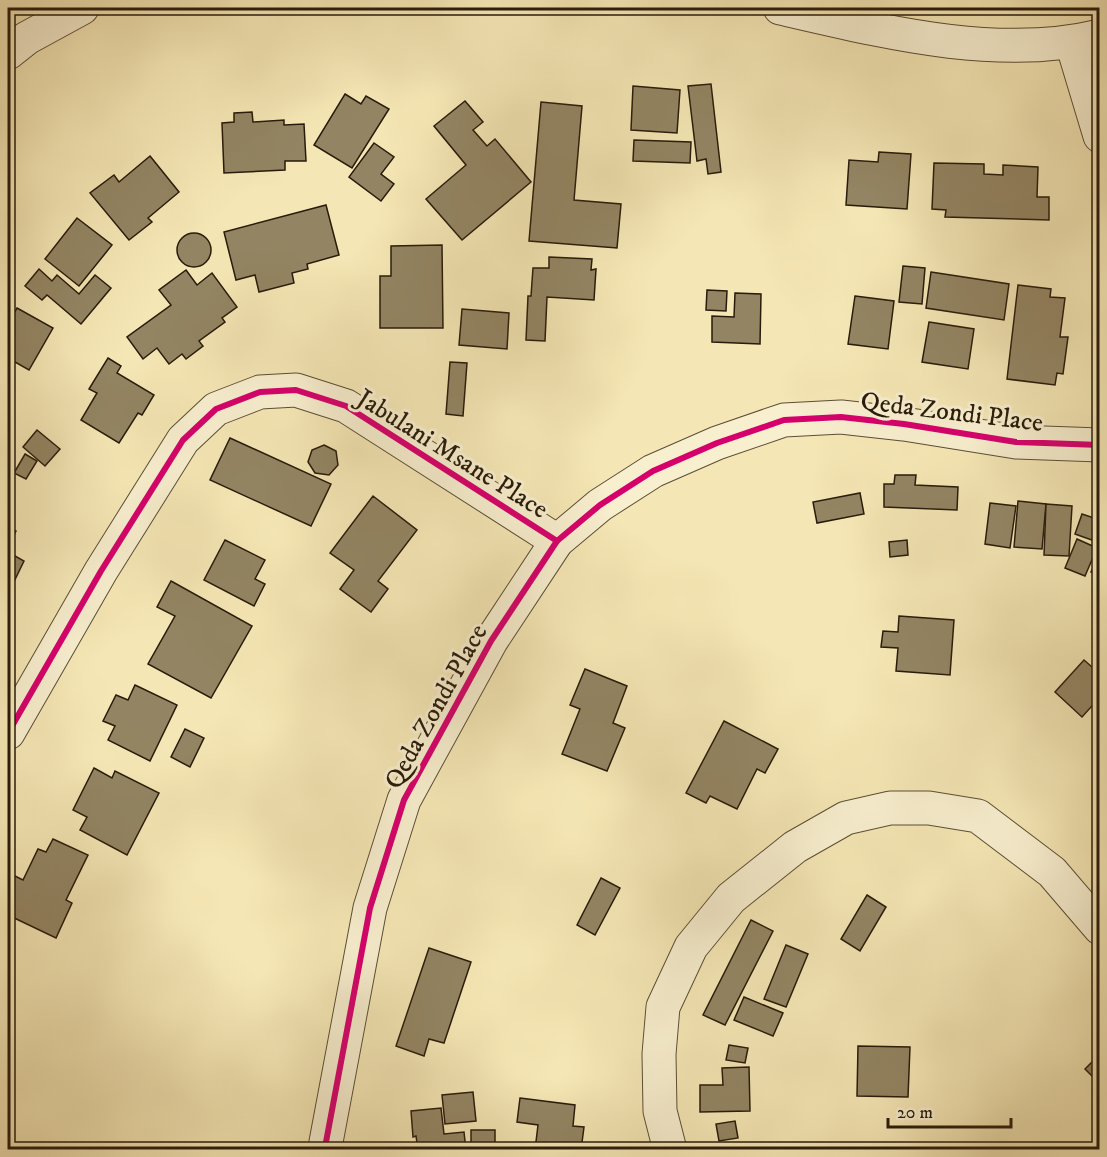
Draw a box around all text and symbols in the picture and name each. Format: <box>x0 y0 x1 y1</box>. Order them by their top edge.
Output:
street label: Jabulani Msane Place <box>349 381 554 526</box>
street label: Qeda Zondi Place <box>859 385 1045 440</box>
street label: Qeda Zondi Place <box>377 618 495 795</box>
scale bar <box>888 1091 1011 1129</box>
text: 20 m <box>897 1102 933 1124</box>

